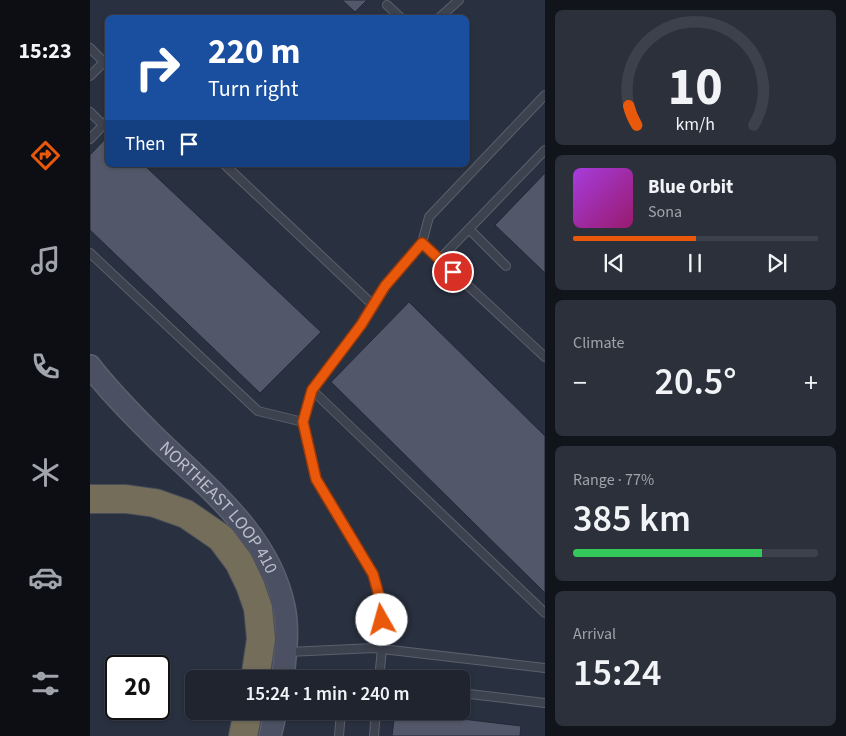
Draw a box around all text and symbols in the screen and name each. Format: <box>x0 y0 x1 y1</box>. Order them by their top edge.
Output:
text: 220 m <box>208 27 300 77</box>
text: 15:23 <box>18 35 72 67</box>
icon: right <box>125 35 190 100</box>
text: 10 <box>668 51 723 125</box>
text: Turn right <box>208 73 298 105</box>
text: km/h <box>676 112 715 137</box>
icon: arrive <box>175 130 203 158</box>
text: Then <box>125 131 165 158</box>
icon: directions <box>28 138 63 173</box>
text: Blue Orbit <box>648 174 733 201</box>
text: Sona <box>648 201 682 223</box>
icon: music <box>28 243 63 278</box>
icon: previous <box>600 249 628 277</box>
icon: pause <box>681 249 709 277</box>
icon: next <box>763 249 791 277</box>
pin <box>432 251 474 293</box>
icon: arrive <box>439 258 467 286</box>
text: Climate <box>573 332 624 354</box>
icon: phone <box>28 349 63 384</box>
text: 20.5° <box>654 355 737 409</box>
text: − <box>573 363 587 403</box>
text: + <box>804 363 818 403</box>
street label: NORTHEAST LOOP 410 <box>154 436 284 578</box>
icon: climate <box>28 455 63 490</box>
text: Range · 77% <box>573 469 654 491</box>
text: 385 km <box>573 492 691 546</box>
icon: car <box>28 560 63 595</box>
position arrow <box>355 593 407 645</box>
text: Arrival <box>573 623 616 645</box>
text: 15:24 <box>573 646 661 700</box>
speed limit sign: 20 <box>105 655 170 720</box>
icon: filters <box>28 666 63 701</box>
text: 15:24 · 1 min · 240 m <box>245 681 410 708</box>

